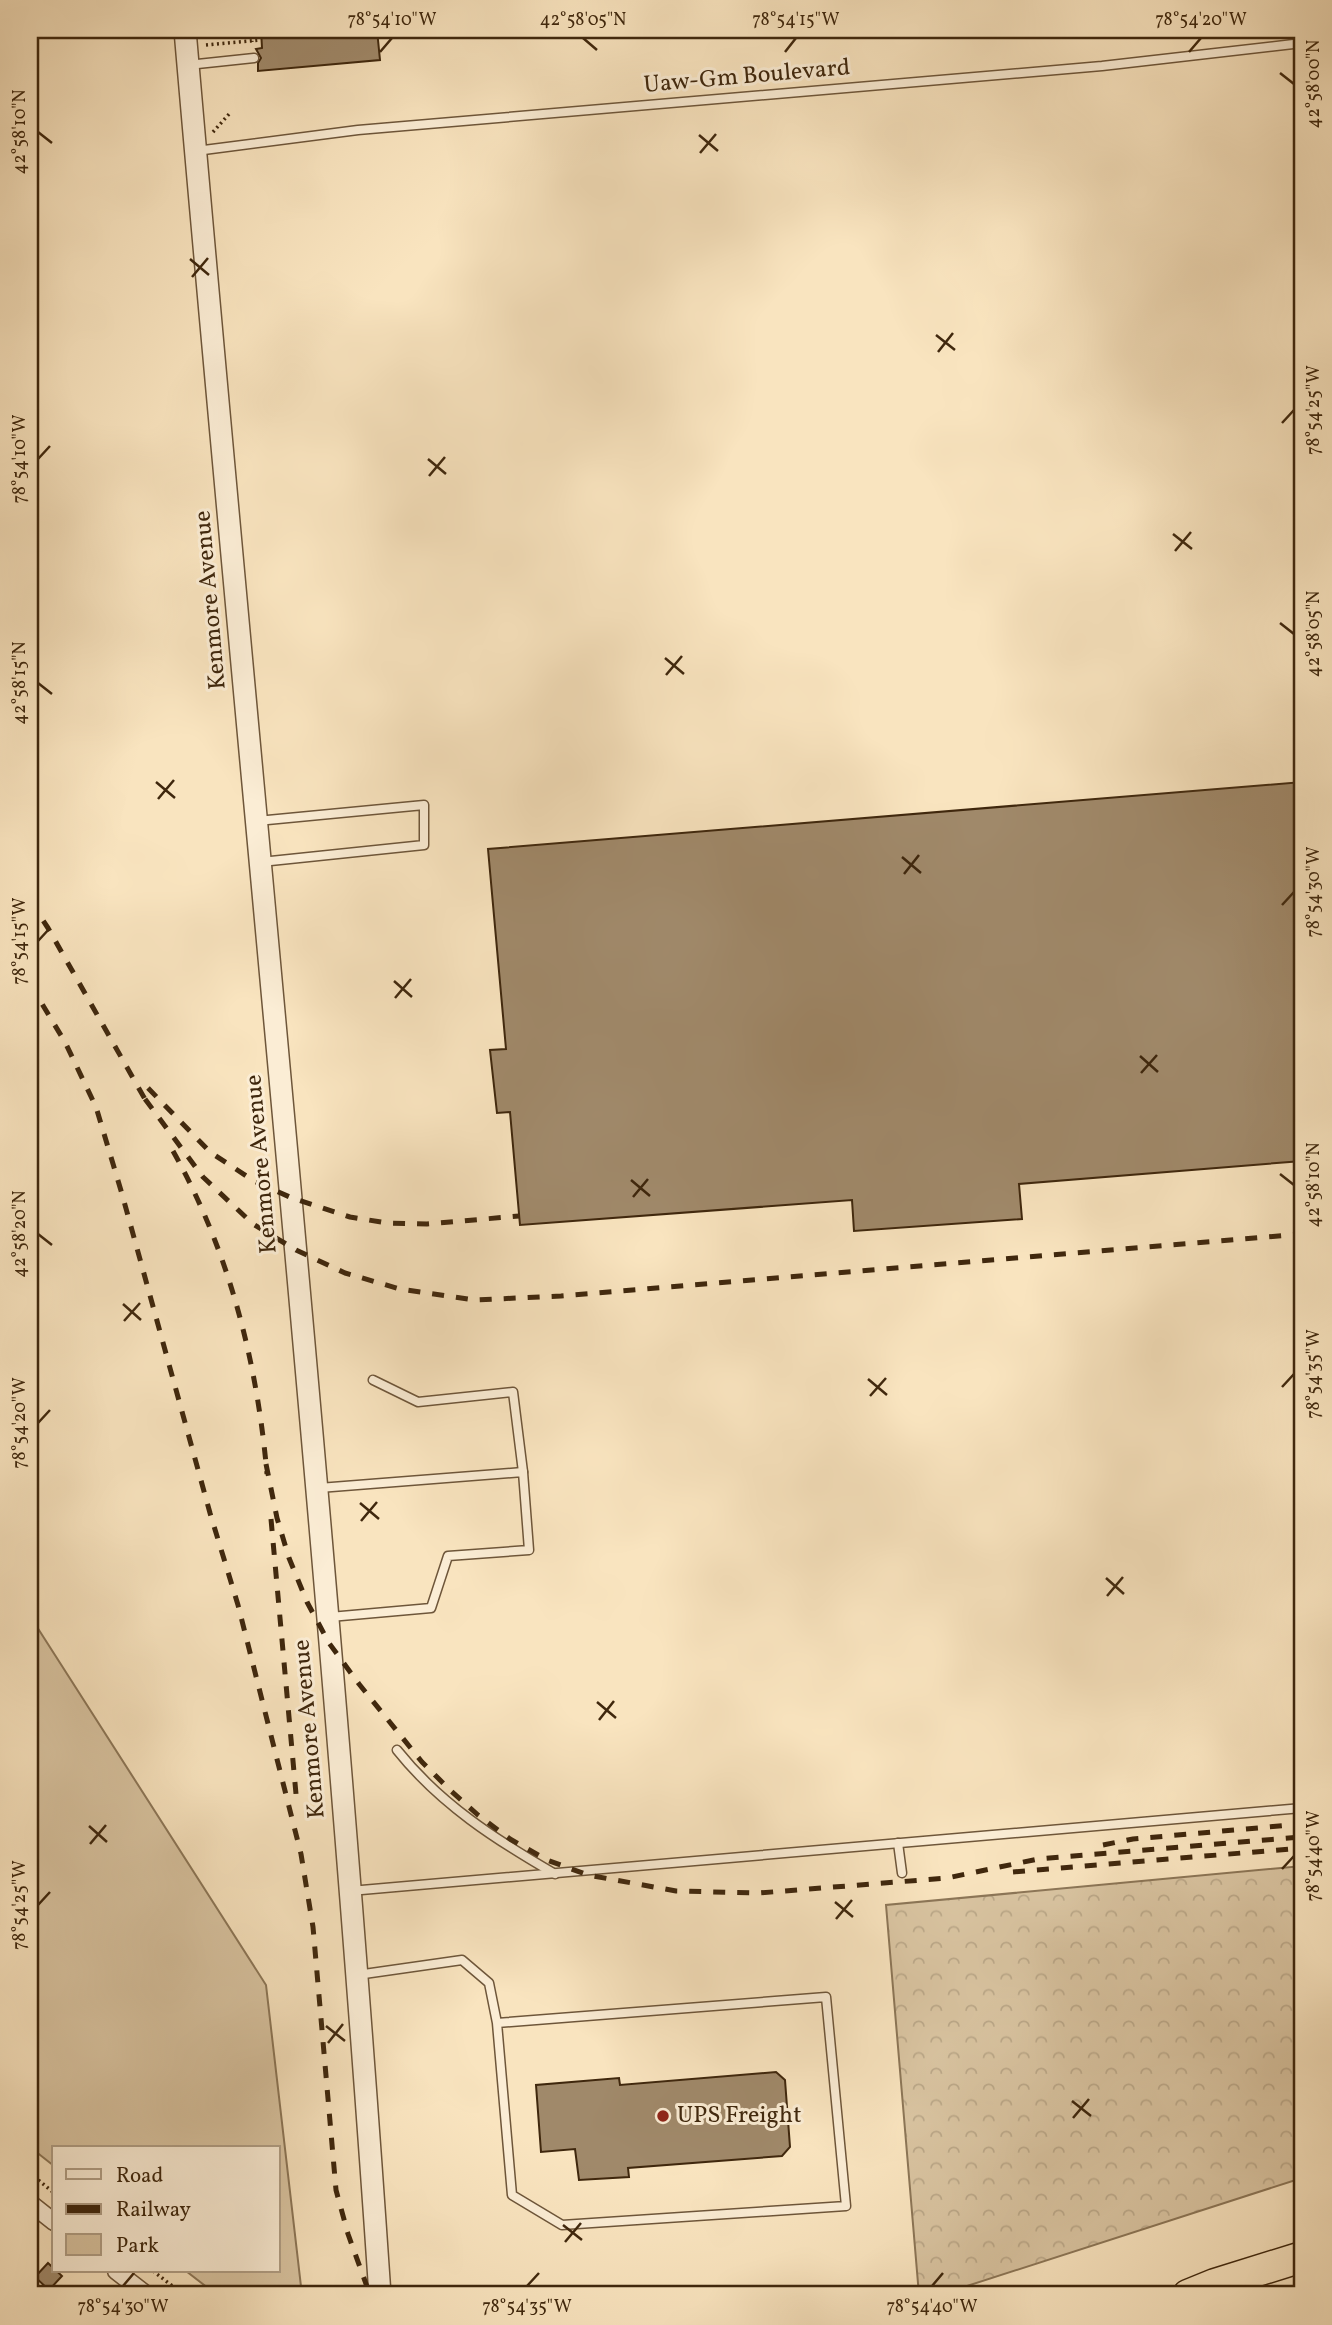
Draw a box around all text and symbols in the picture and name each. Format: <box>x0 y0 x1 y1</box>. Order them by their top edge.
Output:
text: 78°54'10"W <box>347 8 437 33</box>
text: 42°58'05"N <box>540 8 626 33</box>
text: 78°54'15"W <box>752 8 840 33</box>
text: 78°54'20"W <box>1155 8 1247 33</box>
text: 42°58'00"N <box>1302 40 1327 128</box>
street label: Uaw-Gm Boulevard <box>642 51 852 103</box>
text: 42°58'10"N <box>8 89 33 175</box>
text: 78°54'25"W <box>1302 365 1327 455</box>
text: 78°54'10"W <box>8 414 33 504</box>
street label: Kenmore Avenue <box>186 509 236 691</box>
text: 42°58'05"N <box>1302 591 1327 677</box>
text: 42°58'15"N <box>8 641 33 725</box>
text: 78°54'30"W <box>1302 847 1327 937</box>
text: 78°54'15"W <box>8 897 33 985</box>
street label: Kenmore Avenue <box>237 1073 287 1255</box>
text: 42°58'10"N <box>1302 1142 1327 1228</box>
text: 42°58'20"N <box>8 1190 33 1278</box>
text: 78°54'35"W <box>1302 1329 1327 1419</box>
text: 78°54'20"W <box>8 1377 33 1469</box>
street label: Kenmore Avenue <box>285 1638 335 1820</box>
text: 78°54'40"W <box>1302 1810 1327 1902</box>
text: 78°54'25"W <box>8 1860 33 1950</box>
place label: UPS Freight <box>677 2099 802 2133</box>
marker: UPS Freight <box>655 2108 671 2124</box>
legend <box>52 2146 280 2272</box>
text: Road <box>116 2162 163 2191</box>
text: Railway <box>116 2196 192 2225</box>
text: Park <box>116 2232 159 2261</box>
text: 78°54'30"W <box>78 2295 168 2320</box>
text: 78°54'35"W <box>482 2295 572 2320</box>
text: 78°54'40"W <box>886 2295 978 2320</box>

